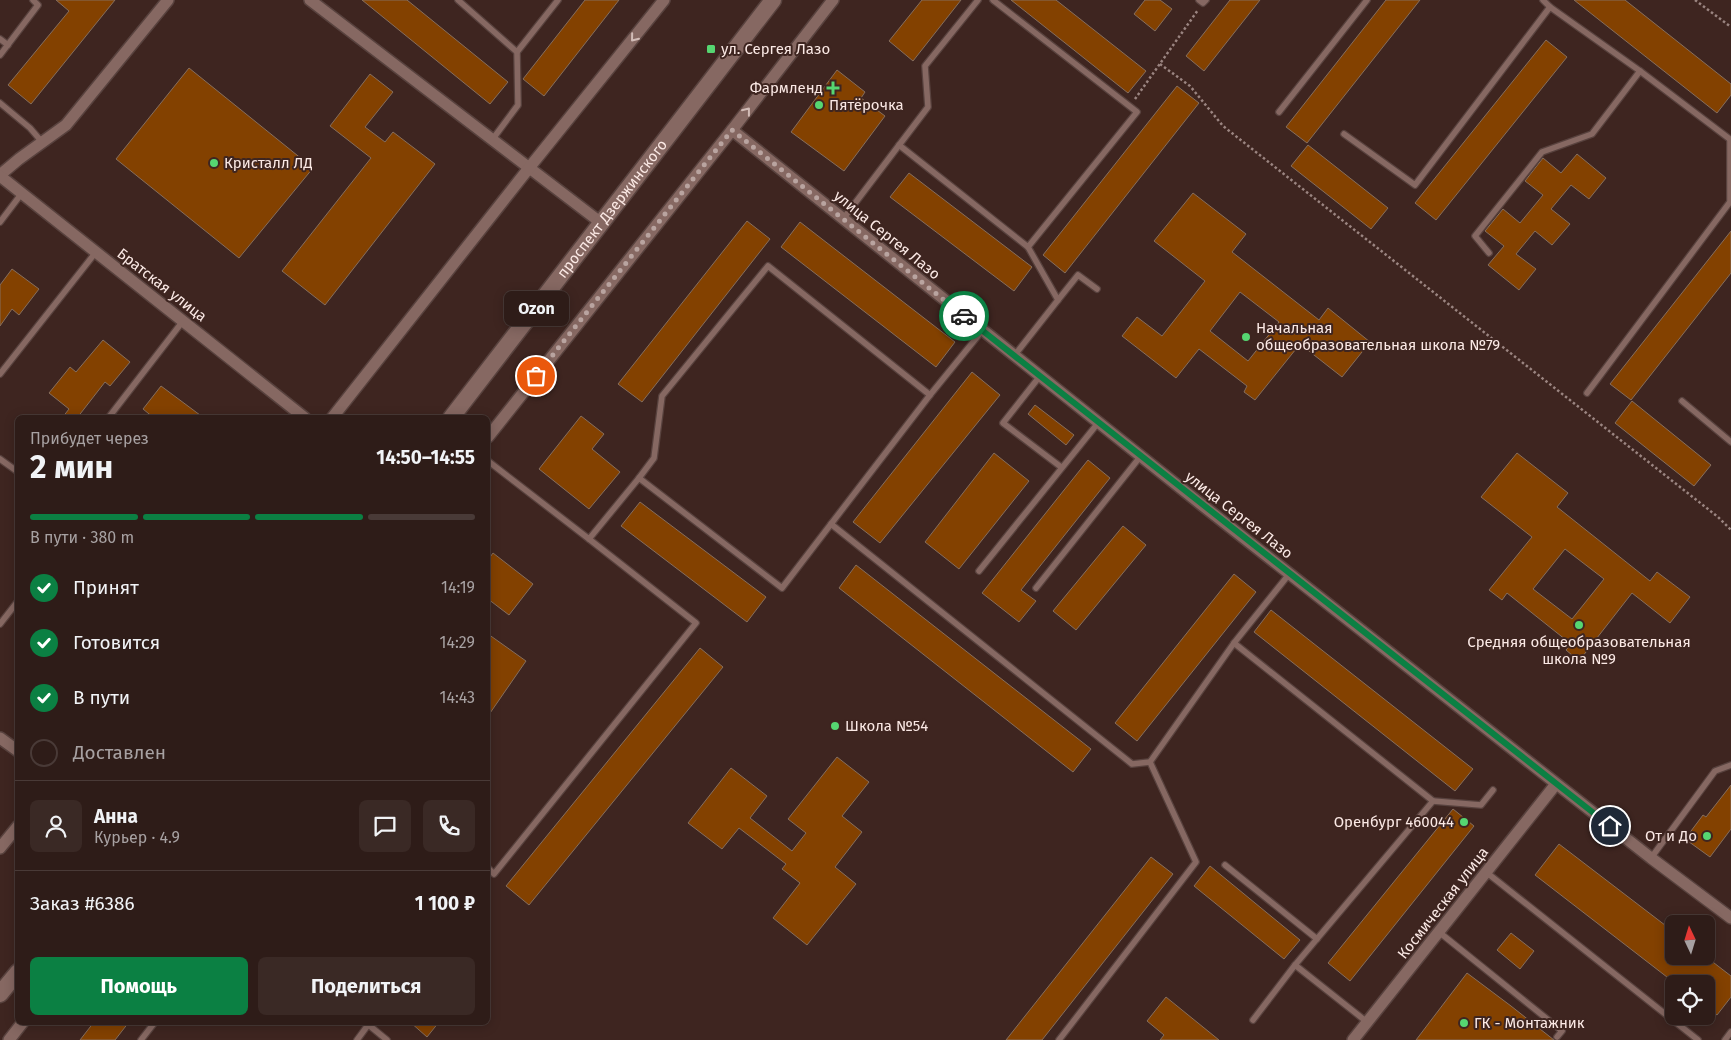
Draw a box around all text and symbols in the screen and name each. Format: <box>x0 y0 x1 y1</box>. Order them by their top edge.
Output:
one-way arrow <box>631 32 639 41</box>
place label: ул. Сергея Лазо <box>721 40 830 58</box>
marker: ул. Сергея Лазо <box>705 43 717 55</box>
place label: Фармленд <box>750 79 823 97</box>
marker: Фармленд <box>827 82 839 94</box>
place label: Пятёрочка <box>829 96 904 114</box>
marker: Пятёрочка <box>813 99 825 111</box>
one-way arrow <box>741 108 749 117</box>
street label: проспект Дзержинского <box>553 136 671 282</box>
place label: Кристалл ЛД <box>224 154 313 172</box>
marker: Кристалл ЛД <box>208 157 220 169</box>
street label: улица Сергея Лазо <box>830 187 944 283</box>
street label: Братская улица <box>114 244 210 326</box>
callout: Ozon <box>504 291 568 326</box>
courier <box>939 291 989 341</box>
text: Ozon <box>518 299 555 318</box>
icon: car <box>950 302 978 330</box>
place label: Начальная общеобразовательная школа №79 <box>1256 319 1500 354</box>
marker: Начальная общеобразовательная школа №79 <box>1240 331 1252 343</box>
pin <box>515 355 557 397</box>
icon: bag <box>522 362 550 390</box>
text: Прибудет через <box>30 429 149 448</box>
text: 14:50–14:55 <box>376 446 475 469</box>
text: 2 мин <box>30 448 113 486</box>
street label: улица Сергея Лазо <box>1182 467 1296 563</box>
text: В пути · 380 m <box>30 528 134 547</box>
icon: check <box>30 574 58 602</box>
text: Принят <box>73 576 139 599</box>
text: 14:19 <box>441 578 475 597</box>
marker: Средняя общеобразовательная школа №9 <box>1573 619 1585 631</box>
icon: check <box>30 629 58 657</box>
text: Готовится <box>73 631 160 654</box>
text: 14:29 <box>440 633 475 652</box>
place label: Средняя общеобразовательная школа №9 <box>1467 633 1691 668</box>
icon: check <box>30 684 58 712</box>
text: В пути <box>73 686 130 709</box>
text: 14:43 <box>440 688 475 707</box>
place label: Школа №54 <box>845 717 928 735</box>
marker: Школа №54 <box>829 720 841 732</box>
text: Доставлен <box>73 741 166 764</box>
button: person <box>30 800 82 852</box>
button: chat <box>359 800 411 852</box>
button: phone <box>423 800 475 852</box>
text: Анна <box>94 805 138 828</box>
pin <box>1589 805 1631 847</box>
icon: home <box>1596 812 1624 840</box>
place label: Оренбург 460044 <box>1334 813 1454 831</box>
marker: Оренбург 460044 <box>1458 816 1470 828</box>
place label: От и До <box>1645 827 1697 845</box>
text: Курьер · 4.9 <box>94 828 180 847</box>
marker: От и До <box>1701 830 1713 842</box>
street label: Космическая улица <box>1394 843 1492 963</box>
text: Заказ #6386 <box>30 892 135 915</box>
text: 1 100 ₽ <box>415 892 475 915</box>
north arrow <box>1665 915 1715 965</box>
map controls <box>1665 915 1715 1025</box>
button: Помощь <box>30 957 248 1015</box>
button: Поделиться <box>258 957 475 1015</box>
button: locate <box>1665 975 1715 1025</box>
place label: ГК - Монтажник <box>1474 1014 1585 1032</box>
marker: ГК - Монтажник <box>1458 1017 1470 1029</box>

